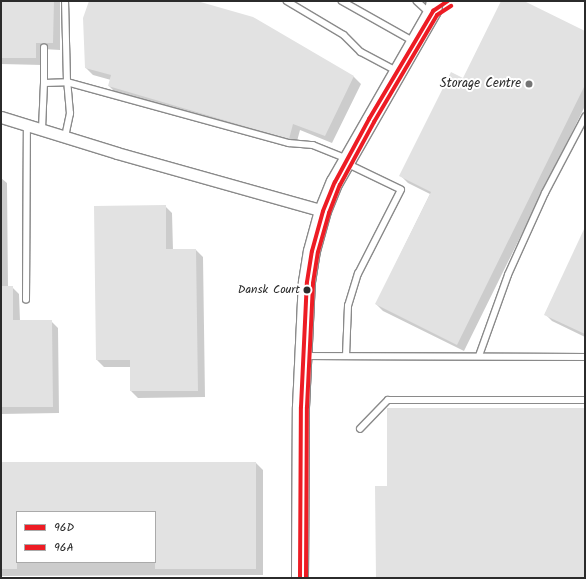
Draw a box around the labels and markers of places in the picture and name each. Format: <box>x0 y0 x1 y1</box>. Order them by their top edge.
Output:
place label: Storage Centre <box>440 76 521 92</box>
marker: Storage Centre <box>524 79 534 89</box>
place label: Dansk Court <box>238 283 300 297</box>
marker: Dansk Court <box>302 285 312 295</box>

